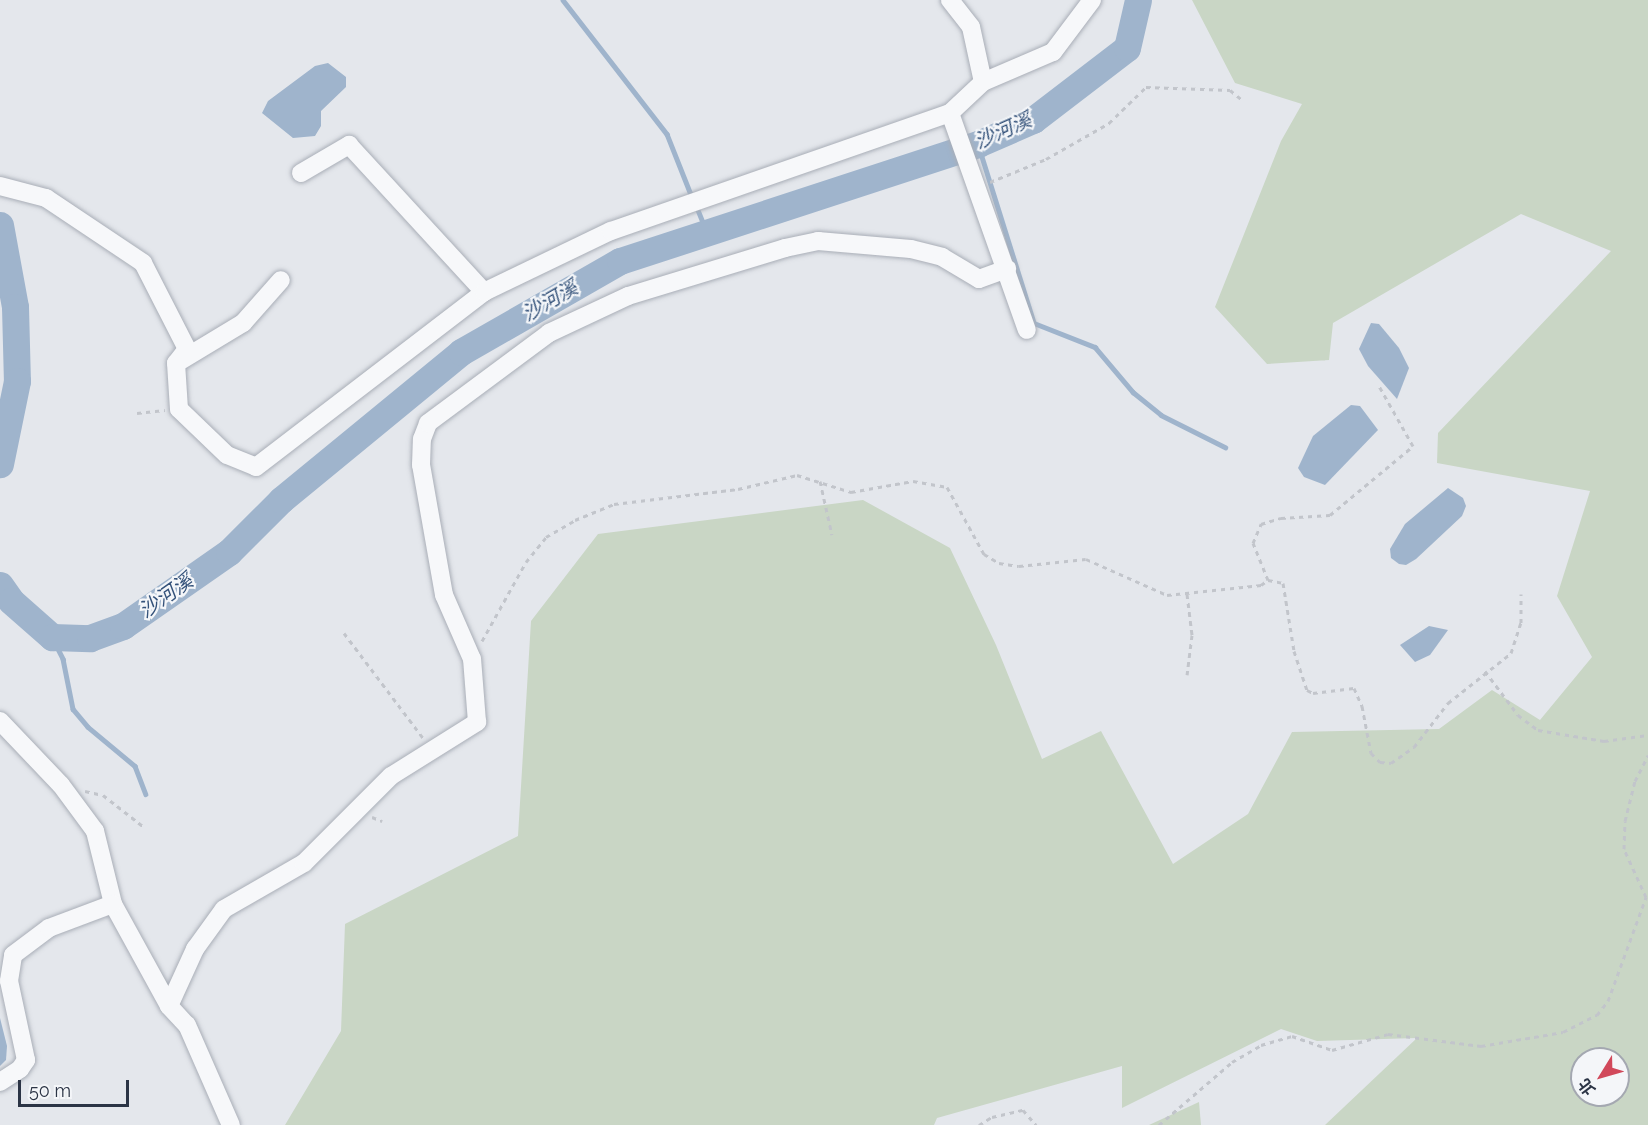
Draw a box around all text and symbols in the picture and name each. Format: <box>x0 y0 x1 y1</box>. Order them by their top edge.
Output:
water label: 沙河溪 <box>971 108 1035 154</box>
water label: 沙河溪 <box>518 276 582 326</box>
water label: 沙河溪 <box>135 569 197 623</box>
north arrow <box>1570 1047 1630 1107</box>
scale bar <box>21 1068 132 1106</box>
text: 北 <box>1574 1075 1599 1099</box>
text: 50 m <box>29 1080 71 1101</box>

